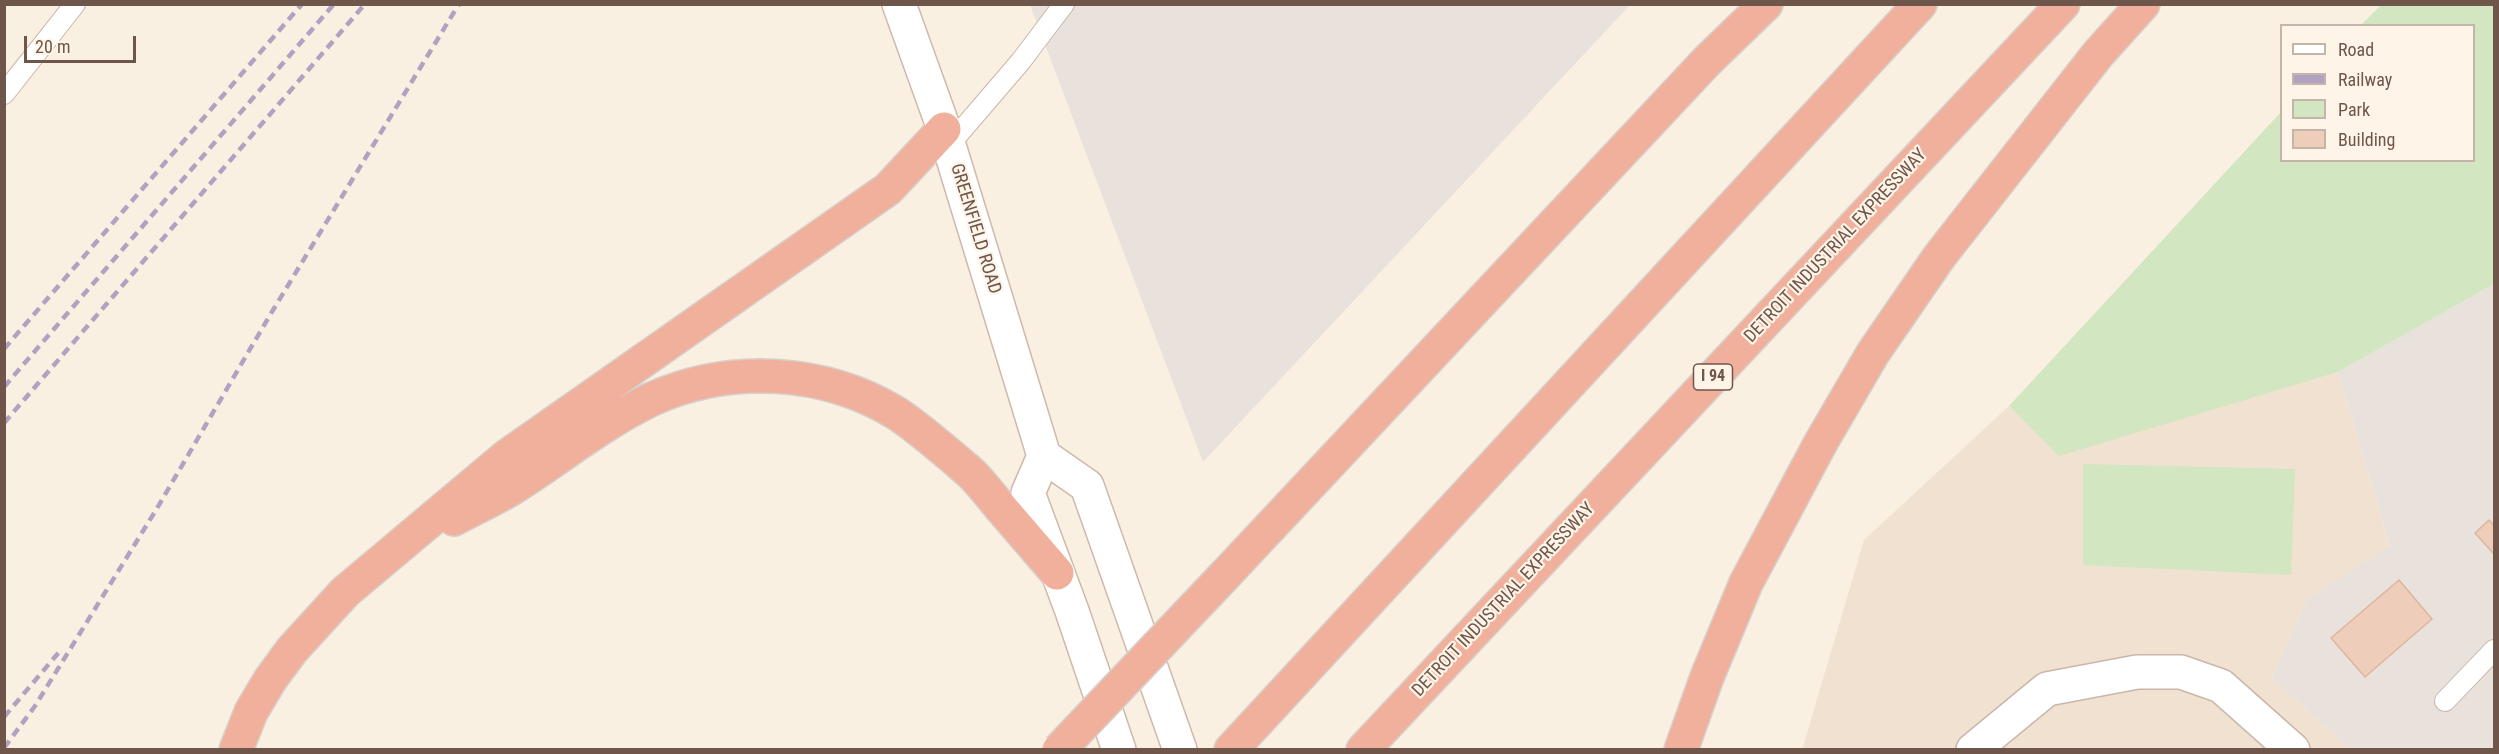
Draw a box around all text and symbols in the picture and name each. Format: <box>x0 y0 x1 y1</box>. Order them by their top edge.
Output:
scale bar <box>27 24 140 62</box>
legend <box>2280 24 2475 162</box>
text: 20 m <box>35 36 70 57</box>
text: Road <box>2338 39 2374 60</box>
text: Railway <box>2338 69 2392 90</box>
text: Park <box>2338 99 2370 120</box>
text: Building <box>2338 129 2395 150</box>
street label: DETROIT INDUSTRIAL EXPRESSWAY <box>1740 145 1932 347</box>
street label: GREENFIELD ROAD <box>945 161 1005 297</box>
road number: I 94 <box>1694 364 1732 390</box>
street label: DETROIT INDUSTRIAL EXPRESSWAY <box>1408 499 1600 701</box>

